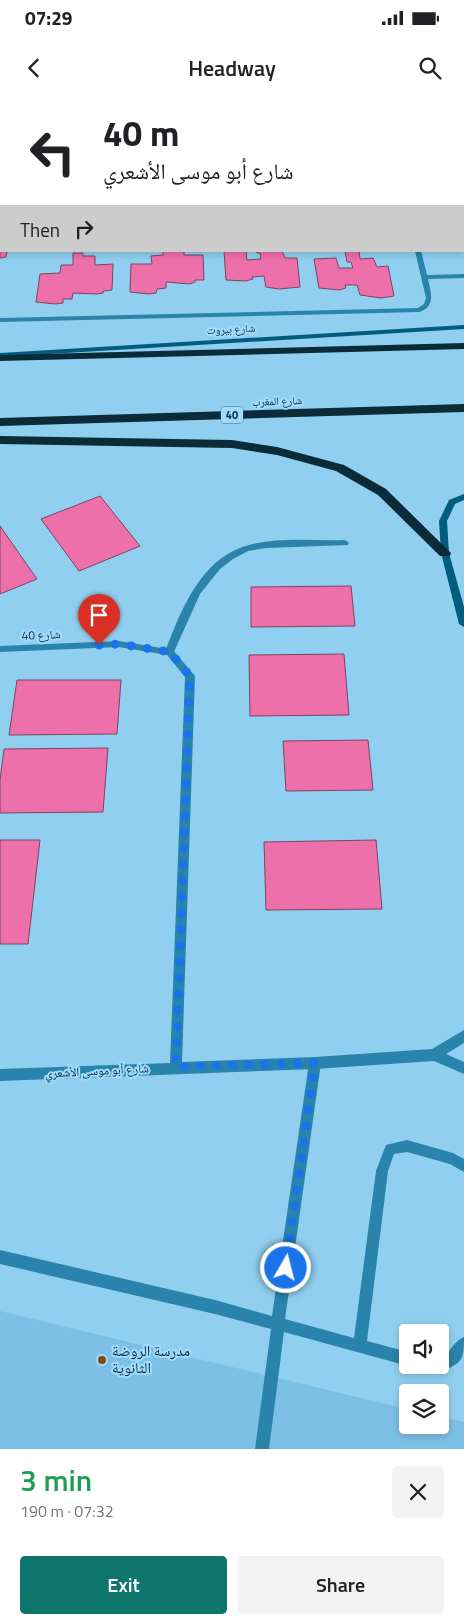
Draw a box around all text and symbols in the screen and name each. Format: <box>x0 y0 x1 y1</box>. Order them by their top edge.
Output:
text: 07:29 <box>25 3 72 32</box>
text: Headway <box>188 51 276 85</box>
icon: back <box>20 54 48 82</box>
icon: search <box>416 54 444 82</box>
text: 40 m <box>103 106 179 160</box>
icon: left <box>20 120 85 185</box>
text: شارع أبو موسى الأشعري <box>103 154 294 188</box>
text: Then <box>20 215 60 244</box>
icon: right <box>70 215 98 243</box>
street label: شارع بيروت <box>206 320 256 338</box>
street label: شارع المغرب <box>252 392 302 410</box>
road number: 40 <box>221 406 243 424</box>
pin <box>78 594 120 645</box>
icon: arrive <box>85 601 113 629</box>
street label: شارع 40 <box>21 624 61 645</box>
street label: شارع أبو موسى الأشعري <box>45 1058 150 1084</box>
position arrow <box>259 1241 311 1293</box>
map controls <box>399 1324 449 1434</box>
button: sound <box>399 1324 449 1374</box>
place label: مدرسة الروضة الثانوية <box>112 1339 190 1379</box>
marker: مدرسة الروضة الثانوية <box>96 1354 108 1366</box>
button: layers <box>399 1384 449 1434</box>
text: 3 min <box>20 1457 92 1503</box>
button: close <box>392 1466 444 1518</box>
text: 190 m · 07:32 <box>20 1499 114 1523</box>
button: Exit <box>20 1556 227 1614</box>
button: Share <box>237 1556 444 1614</box>

